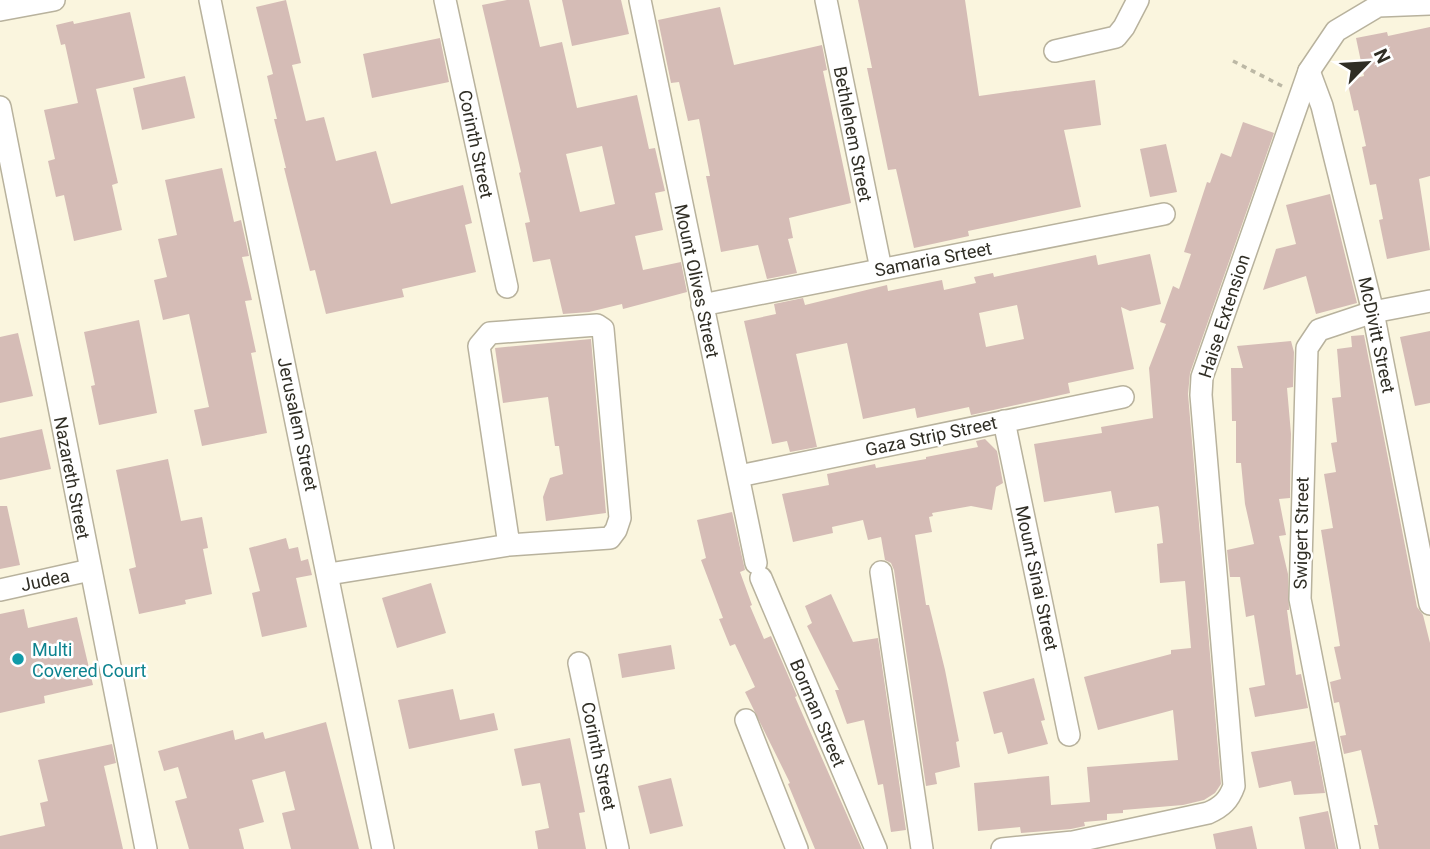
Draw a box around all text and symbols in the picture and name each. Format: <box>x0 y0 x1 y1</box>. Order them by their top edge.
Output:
north arrow <box>1332 28 1402 98</box>
text: N <box>1369 45 1395 67</box>
street label: Bethlehem Street <box>830 64 876 204</box>
street label: Corinth Street <box>454 88 498 200</box>
street label: Mount Olives Street <box>670 202 724 360</box>
street label: Samaria Srteet <box>873 237 993 281</box>
street label: Haise Extension <box>1194 252 1254 380</box>
street label: McDivitt Street <box>1354 275 1400 395</box>
street label: Jerusalem Street <box>274 355 322 493</box>
street label: Gaza Strip Street <box>863 412 999 460</box>
street label: Nazareth Street <box>50 415 94 541</box>
street label: Swigert Street <box>1290 476 1312 589</box>
street label: Mount Sinai Street <box>1011 504 1063 652</box>
street label: Judea <box>19 565 71 595</box>
place label: Multi Covered Court <box>32 639 147 681</box>
marker: Multi Covered Court <box>10 651 26 667</box>
street label: Borman Street <box>786 656 850 770</box>
street label: Corinth Street <box>577 700 621 812</box>

